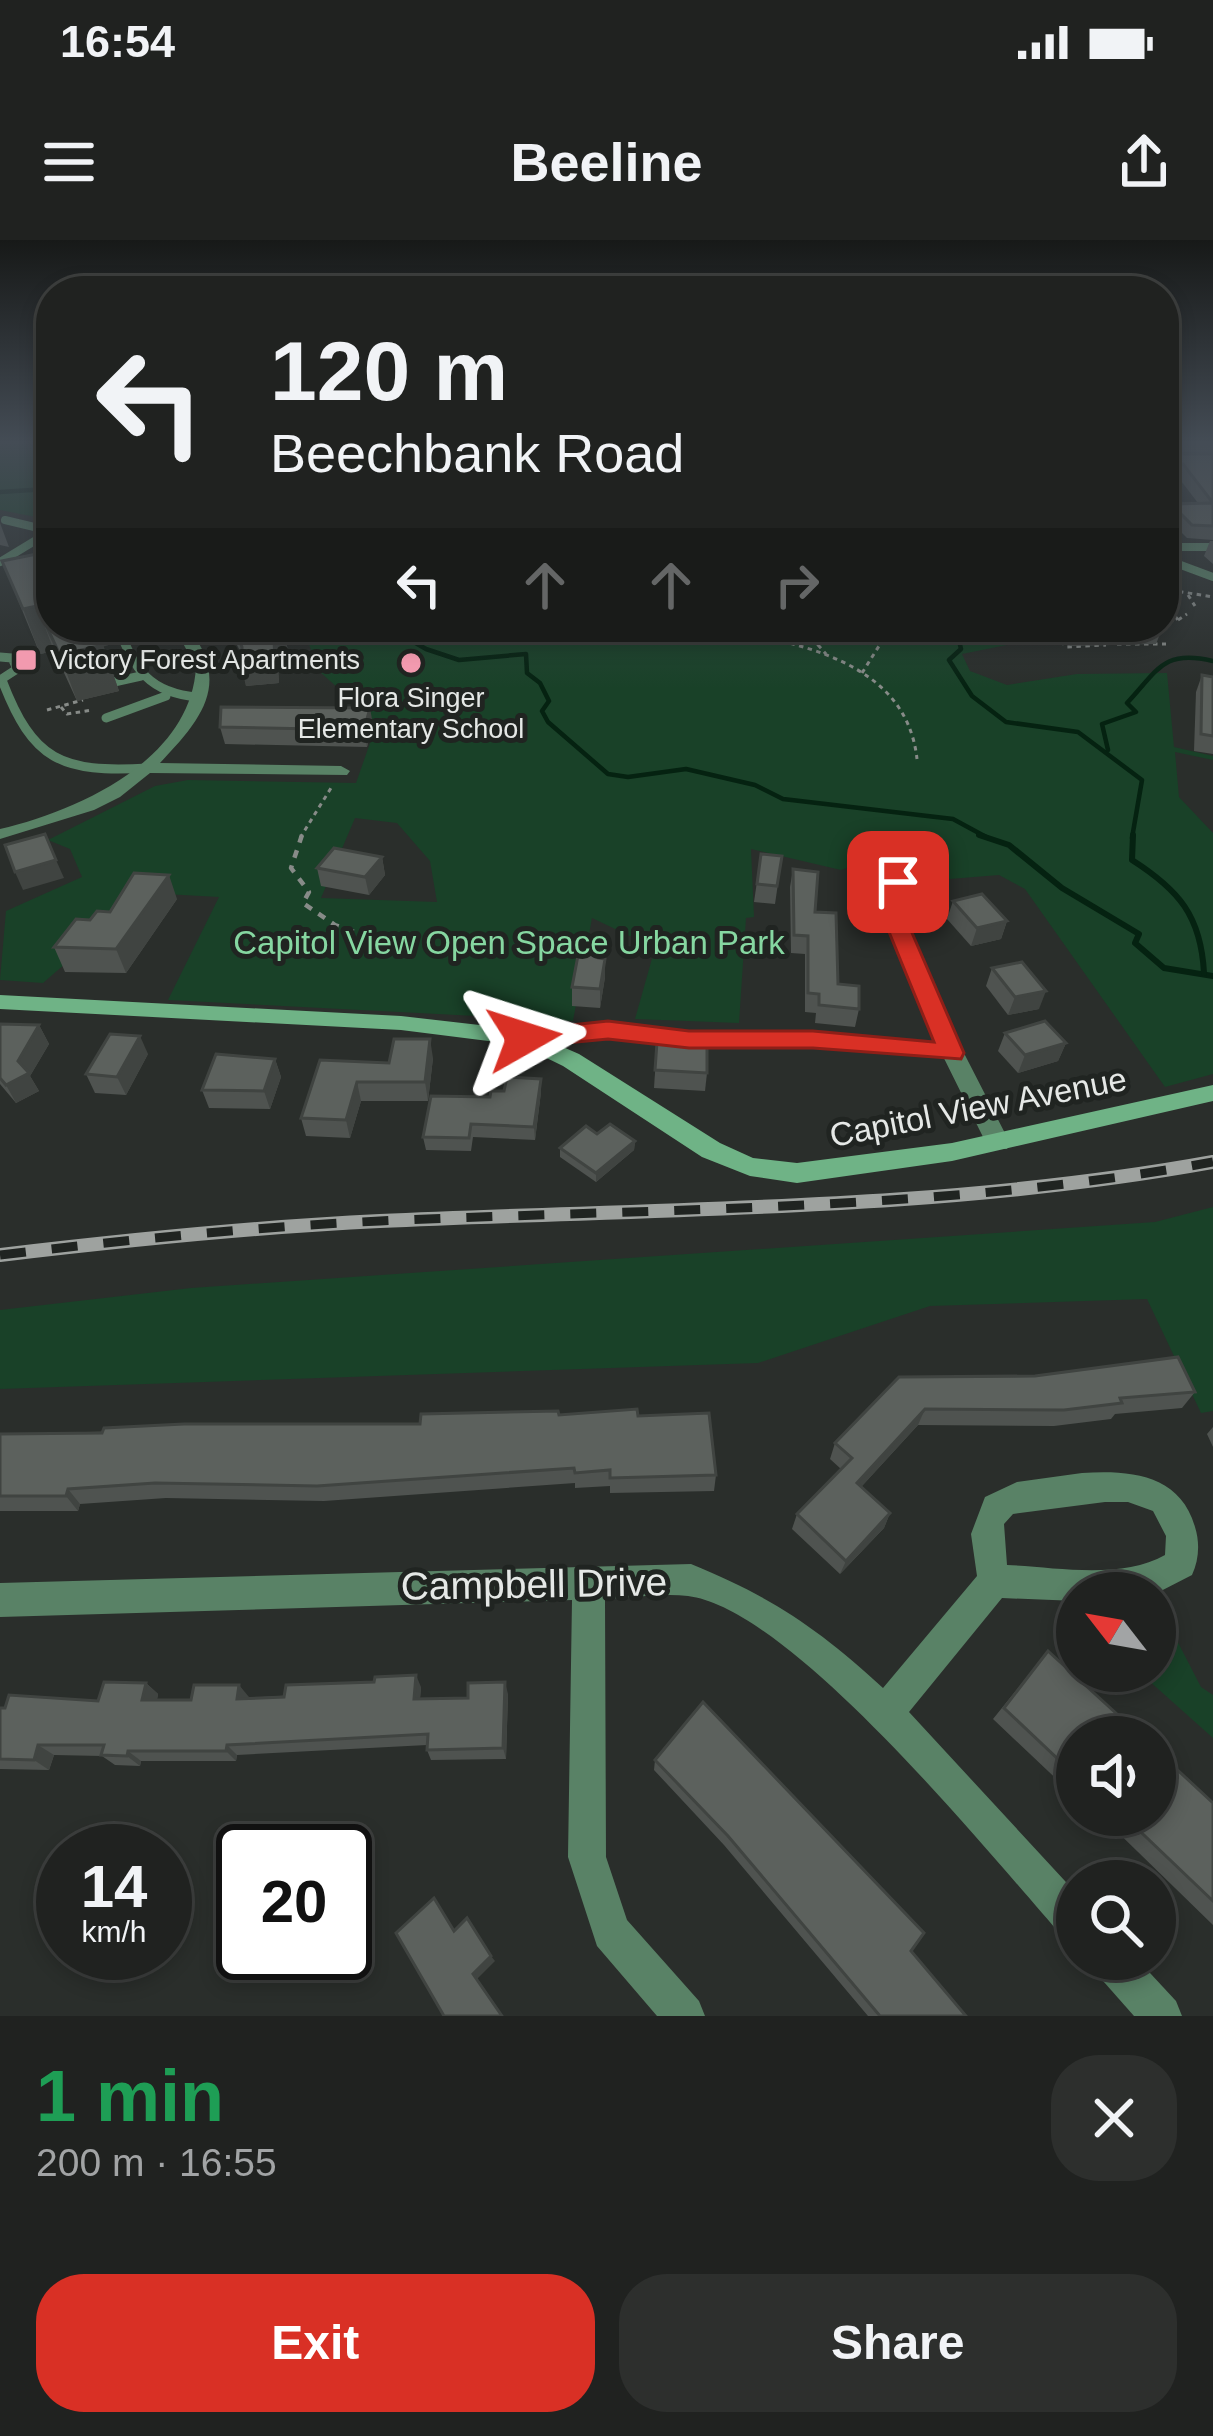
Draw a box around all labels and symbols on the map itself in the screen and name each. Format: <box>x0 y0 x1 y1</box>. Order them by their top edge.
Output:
place label: Victory Forest Apartments <box>50 645 360 675</box>
marker: Victory Forest Apartments <box>13 647 39 673</box>
marker: Flora Singer Elementary School <box>398 650 424 676</box>
place label: Flora Singer Elementary School <box>298 683 524 744</box>
pin <box>847 831 949 933</box>
park label: Capitol View Open Space Urban Park <box>233 924 785 961</box>
position arrow <box>461 975 587 1101</box>
street label: Capitol View Avenue <box>826 1060 1130 1154</box>
street label: Campbell Drive <box>400 1560 668 1608</box>
north arrow <box>1056 1572 1176 1692</box>
speed limit sign: 20 <box>216 1824 372 1980</box>

